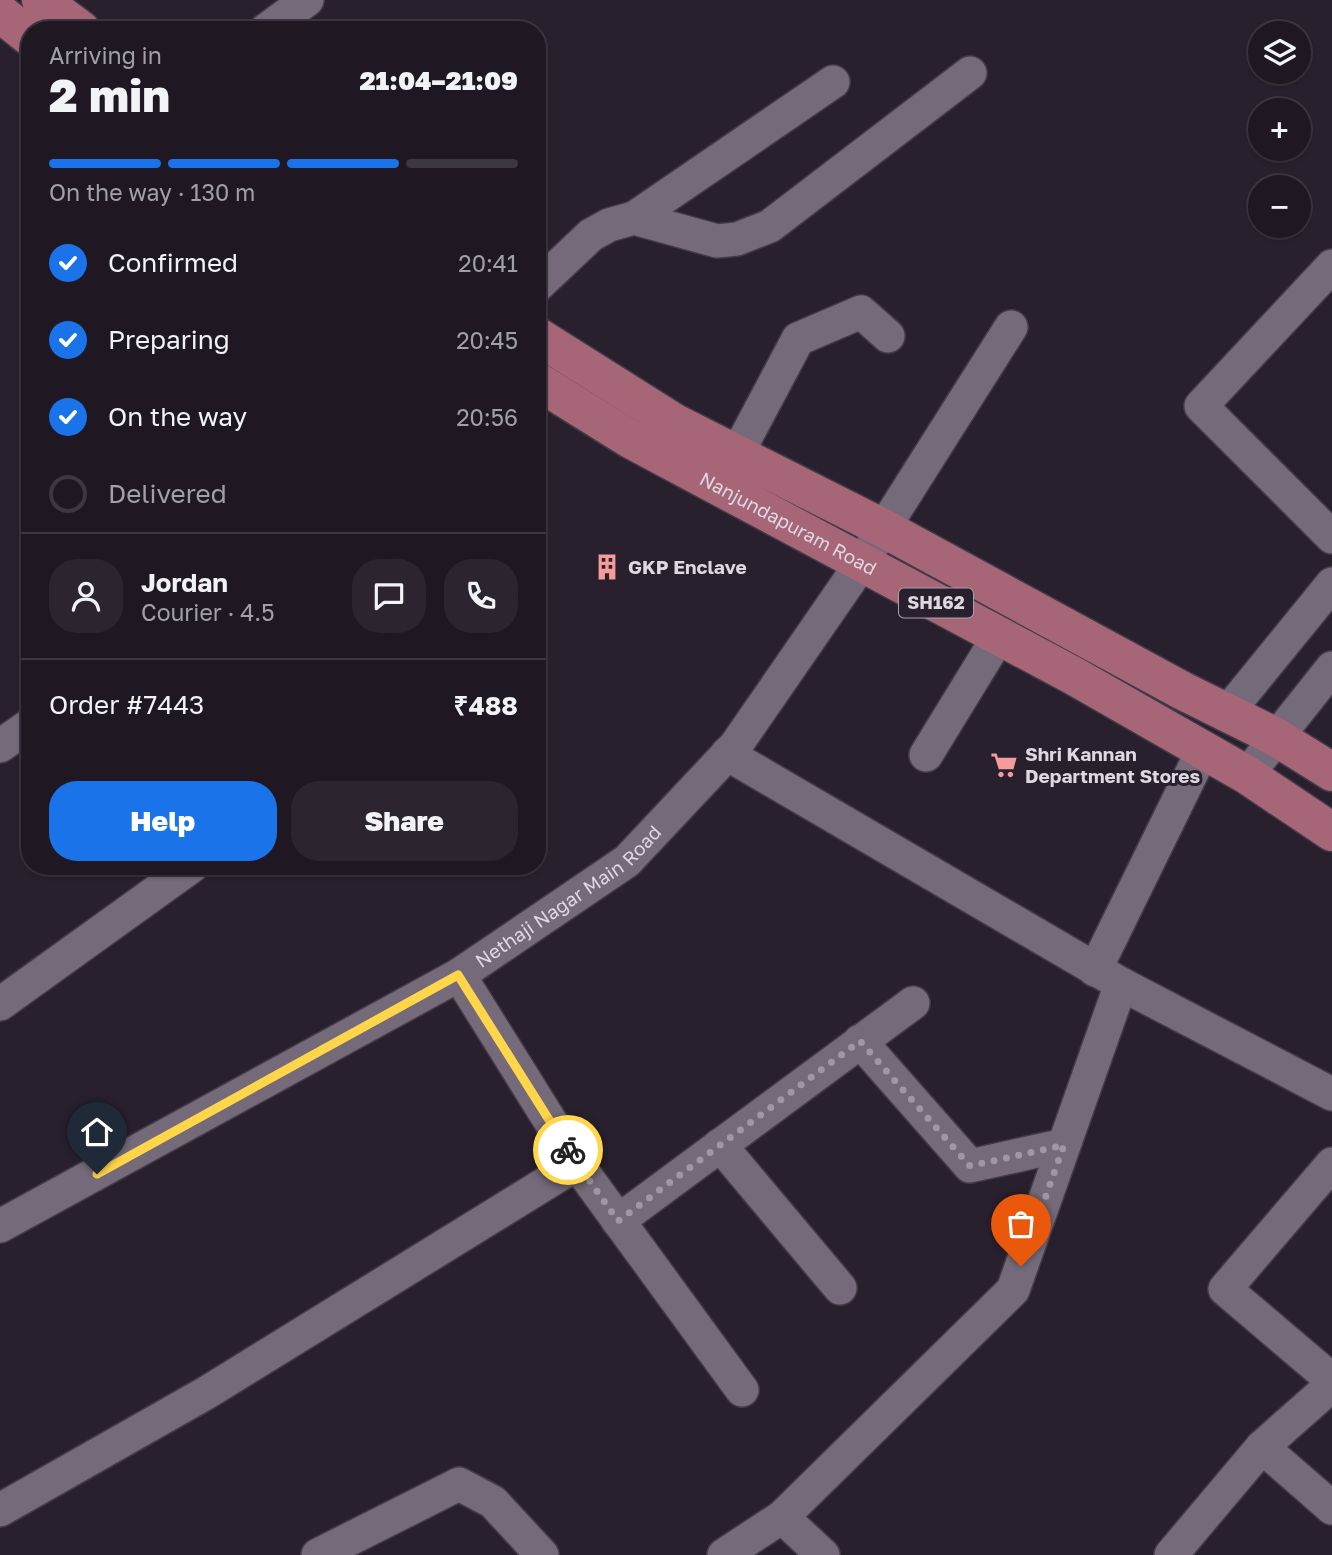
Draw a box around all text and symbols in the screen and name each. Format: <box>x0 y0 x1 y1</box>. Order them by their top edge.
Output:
map controls <box>1248 21 1311 238</box>
button: layers <box>1248 21 1311 84</box>
text: Arriving in <box>49 41 162 69</box>
text: 21:04–21:09 <box>360 65 518 96</box>
text: 2 min <box>49 67 170 122</box>
button: + <box>1248 98 1311 161</box>
button: − <box>1248 175 1311 238</box>
text: On the way · 130 m <box>49 178 255 206</box>
icon: check <box>49 244 87 282</box>
text: Confirmed <box>108 247 238 278</box>
text: 20:41 <box>458 249 518 277</box>
icon: check <box>49 321 87 359</box>
text: Preparing <box>108 324 230 355</box>
text: 20:45 <box>456 326 518 354</box>
icon: check <box>49 398 87 436</box>
text: On the way <box>108 401 247 432</box>
text: 20:56 <box>456 403 518 431</box>
street label: Nanjundapuram Road <box>696 467 881 580</box>
text: Delivered <box>108 478 227 509</box>
building icon: GKP Enclave <box>592 552 622 582</box>
place label: GKP Enclave <box>628 555 747 578</box>
button: person <box>49 559 123 633</box>
button: chat <box>352 559 426 633</box>
button: phone <box>444 559 518 633</box>
text: Jordan <box>141 567 228 598</box>
road number: SH162 <box>899 588 973 618</box>
text: Courier · 4.5 <box>141 598 274 626</box>
text: Order #7443 <box>49 689 204 720</box>
text: ₹488 <box>454 690 518 721</box>
place label: Shri Kannan Department Stores <box>1025 742 1200 787</box>
supermarket icon: Shri Kannan Department Stores <box>989 750 1019 780</box>
button: Help <box>49 781 277 861</box>
button: Share <box>291 781 518 861</box>
street label: Nethaji Nagar Main Road <box>471 820 666 972</box>
pin <box>67 1102 127 1174</box>
icon: home <box>78 1113 116 1151</box>
courier <box>533 1115 603 1185</box>
icon: bike <box>549 1131 587 1169</box>
pin <box>991 1194 1051 1266</box>
icon: bag <box>1002 1205 1040 1243</box>

